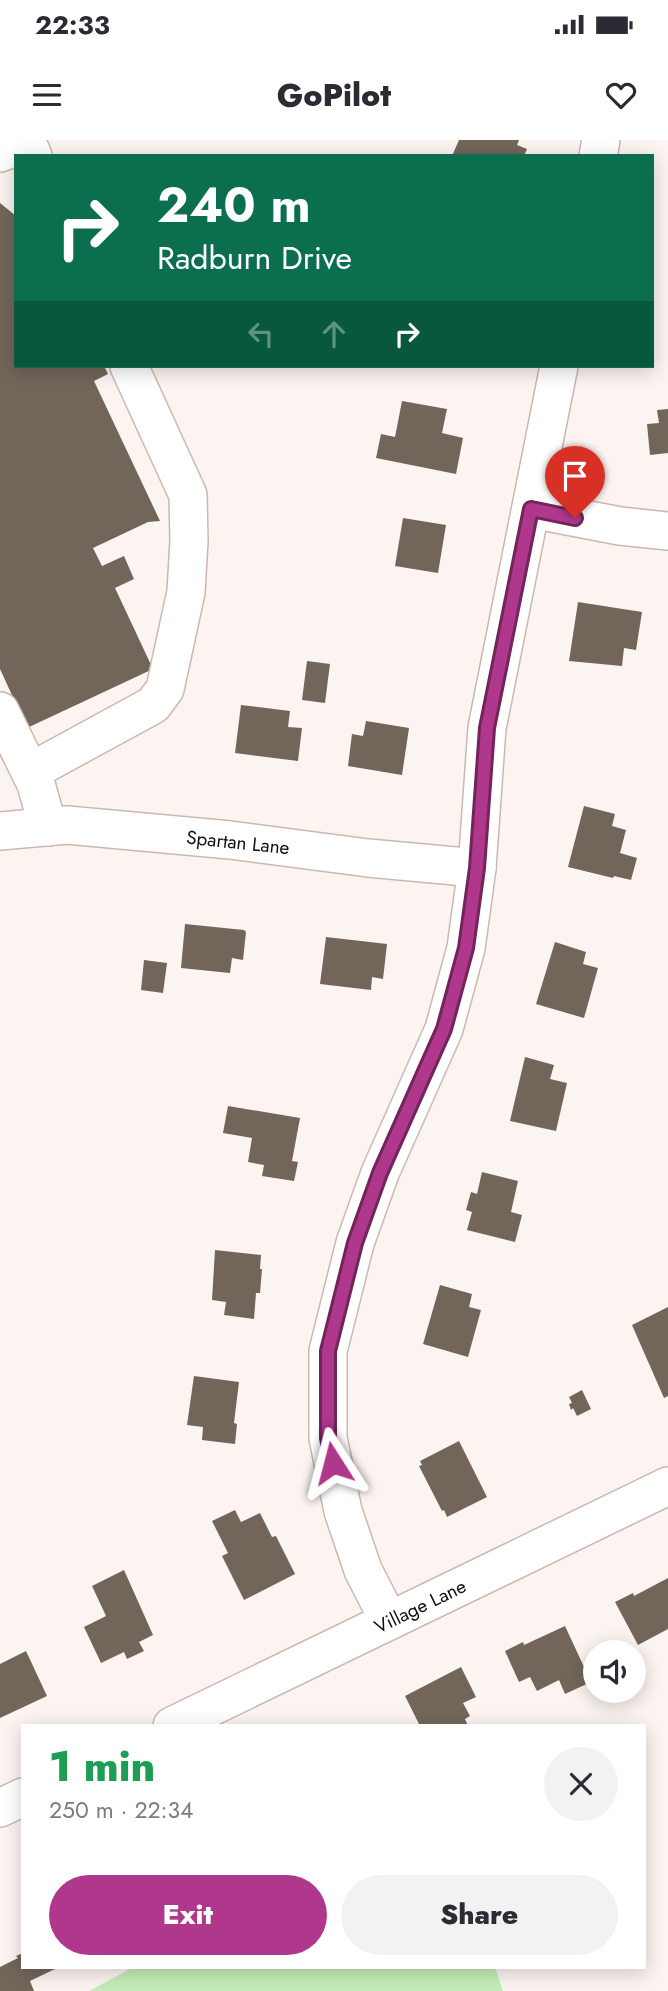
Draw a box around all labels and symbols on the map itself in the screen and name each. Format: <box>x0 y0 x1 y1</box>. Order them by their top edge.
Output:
pin <box>545 446 605 518</box>
street label: Spartan Lane <box>185 824 291 861</box>
position arrow <box>296 1426 370 1500</box>
street label: Village Lane <box>370 1572 471 1640</box>

